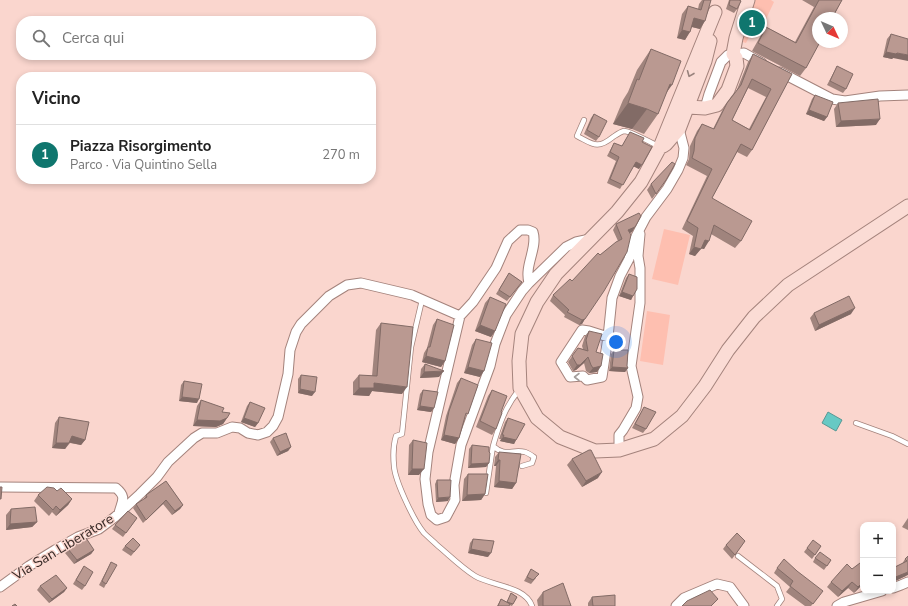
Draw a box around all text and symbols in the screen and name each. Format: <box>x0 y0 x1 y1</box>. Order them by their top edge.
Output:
pin: 1 <box>739 8 765 38</box>
north arrow <box>812 12 848 48</box>
search box <box>16 16 376 60</box>
icon: search <box>30 27 52 49</box>
text: Cerca qui <box>62 28 124 48</box>
one-way arrow <box>687 69 695 77</box>
text: Vicino <box>32 87 81 110</box>
text: Piazza Risorgimento <box>70 136 211 156</box>
text: 1 <box>41 146 49 164</box>
text: 270 m <box>322 146 360 164</box>
text: Parco · Via Quintino Sella <box>70 156 217 174</box>
your location <box>606 332 626 352</box>
one-way arrow <box>574 373 580 381</box>
street label: Via San Liberatore <box>8 509 117 585</box>
map controls <box>860 522 896 594</box>
button: + <box>860 522 896 558</box>
button: − <box>860 558 896 594</box>

